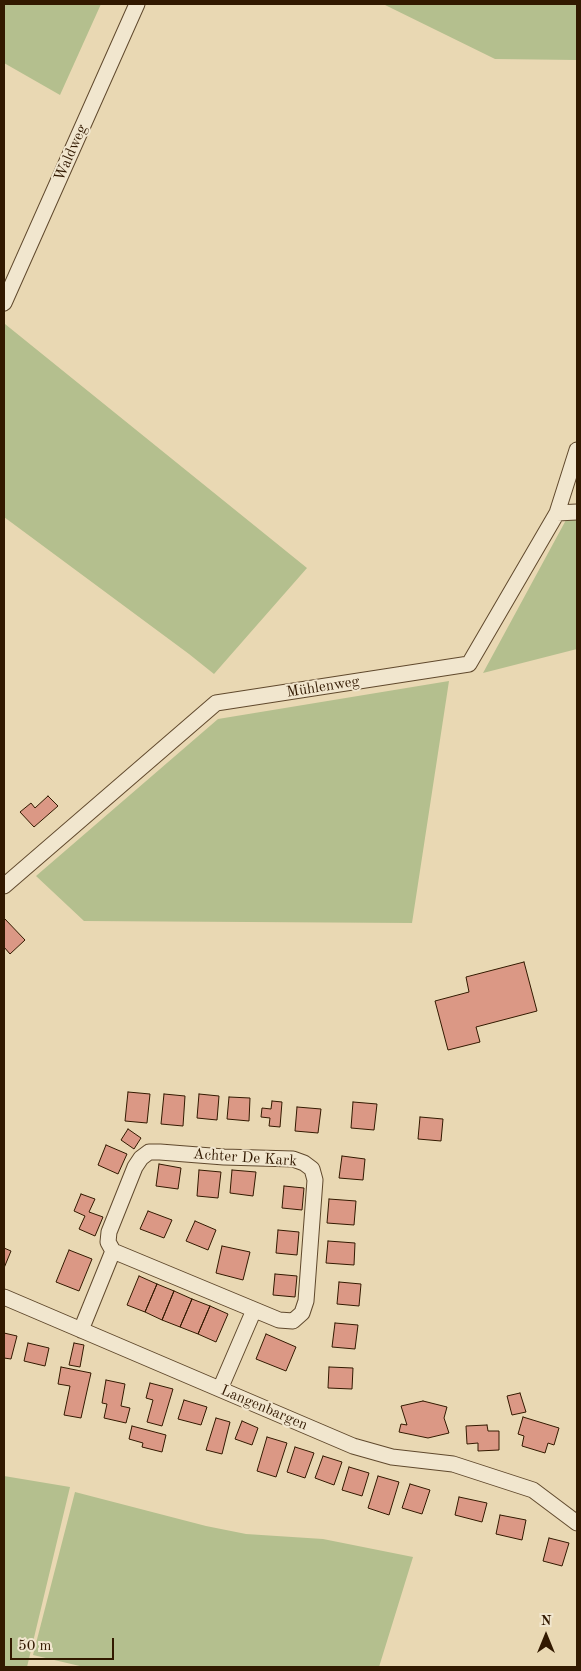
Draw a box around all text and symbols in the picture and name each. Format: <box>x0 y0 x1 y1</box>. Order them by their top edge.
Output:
street label: Waldweg <box>51 122 91 184</box>
street label: Mühlenweg <box>285 672 361 702</box>
street label: Achter De Kark <box>192 1145 298 1171</box>
street label: Langenbargen <box>218 1382 310 1434</box>
north arrow <box>521 1611 571 1661</box>
text: N <box>541 1614 551 1628</box>
scale bar <box>12 1628 116 1660</box>
text: 50 m <box>18 1639 52 1654</box>

